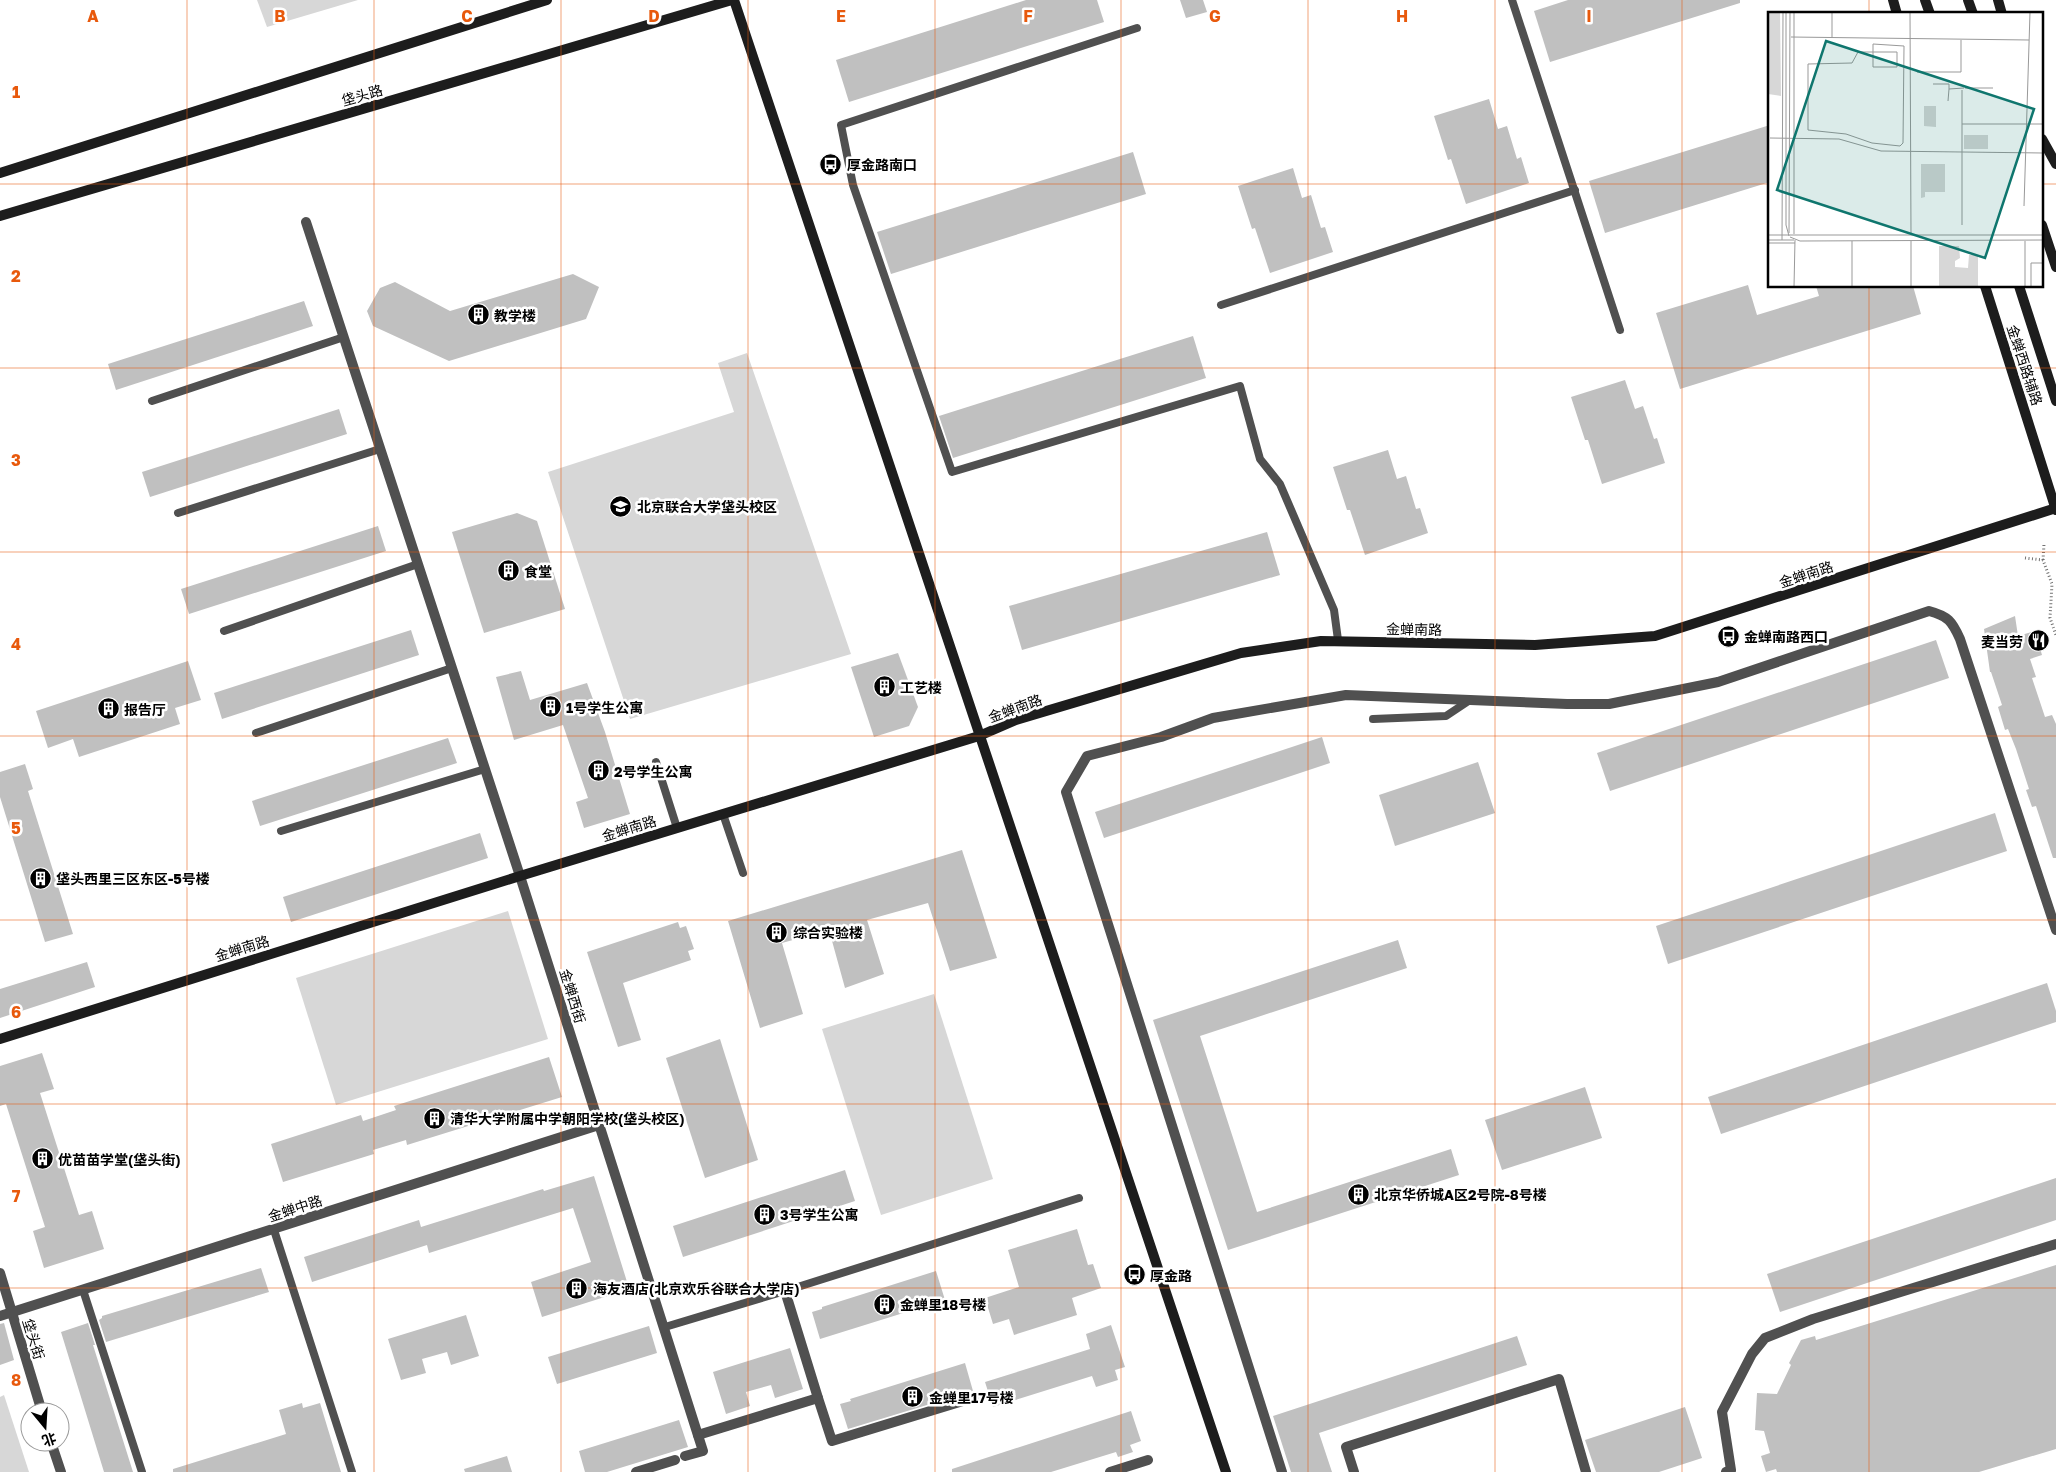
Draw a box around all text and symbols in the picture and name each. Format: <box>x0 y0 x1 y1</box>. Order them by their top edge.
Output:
text: A <box>87 6 99 26</box>
text: B <box>274 6 286 26</box>
text: C <box>461 6 473 26</box>
text: D <box>648 6 660 26</box>
text: E <box>836 6 846 26</box>
text: F <box>1023 6 1033 26</box>
text: G <box>1209 6 1221 26</box>
text: H <box>1396 6 1408 26</box>
text: I <box>1586 6 1592 26</box>
inset map <box>1768 12 2044 288</box>
street label: 垡头路 <box>339 81 385 109</box>
text: 1 <box>12 82 20 102</box>
bus stop icon: 厚金路南口 <box>819 152 843 176</box>
place label: 厚金路南口 <box>847 156 917 173</box>
text: 2 <box>11 266 21 286</box>
building icon: 教学楼 <box>466 303 490 327</box>
place label: 教学楼 <box>494 307 536 324</box>
street label: 金蝉西路辅路 <box>2004 322 2046 408</box>
text: 3 <box>11 450 21 470</box>
school or university icon: 北京联合大学垡头校区 <box>609 494 633 518</box>
place label: 北京联合大学垡头校区 <box>637 498 777 515</box>
street label: 金蝉南路 <box>1777 557 1835 591</box>
building icon: 食堂 <box>496 559 520 583</box>
place label: 食堂 <box>524 563 552 580</box>
street label: 金蝉南路 <box>1386 620 1442 638</box>
bus stop icon: 金蝉南路西口 <box>1716 624 1740 648</box>
place label: 金蝉南路西口 <box>1744 628 1828 645</box>
restaurant icon: 麦当劳 <box>2027 629 2051 653</box>
place label: 麦当劳 <box>1981 633 2023 650</box>
text: 4 <box>11 634 21 654</box>
building icon: 工艺楼 <box>872 675 896 699</box>
place label: 工艺楼 <box>900 679 942 696</box>
street label: 金蝉南路 <box>986 690 1044 726</box>
building icon: 1号学生公寓 <box>538 695 562 719</box>
building icon: 报告厅 <box>96 697 120 721</box>
place label: 1号学生公寓 <box>566 699 643 716</box>
place label: 报告厅 <box>124 701 166 718</box>
building icon: 2号学生公寓 <box>586 759 610 783</box>
place label: 2号学生公寓 <box>614 763 693 780</box>
street label: 金蝉南路 <box>600 812 658 844</box>
text: 5 <box>11 818 21 838</box>
building icon: 垡头西里三区东区-5号楼 <box>28 866 52 890</box>
place label: 垡头西里三区东区-5号楼 <box>56 870 210 887</box>
building icon: 综合实验楼 <box>765 920 789 944</box>
place label: 综合实验楼 <box>793 924 863 941</box>
street label: 金蝉南路 <box>213 932 271 964</box>
street label: 金蝉西街 <box>557 967 589 1025</box>
text: 6 <box>11 1002 21 1022</box>
building icon: 清华大学附属中学朝阳学校(垡头校区) <box>422 1106 446 1130</box>
place label: 清华大学附属中学朝阳学校(垡头校区) <box>450 1110 685 1127</box>
building icon: 优苗苗学堂(垡头街) <box>30 1147 54 1171</box>
place label: 优苗苗学堂(垡头街) <box>58 1151 181 1168</box>
building icon: 北京华侨城A区2号院-8号楼 <box>1346 1182 1370 1206</box>
text: 7 <box>12 1186 21 1206</box>
place label: 北京华侨城A区2号院-8号楼 <box>1374 1186 1547 1203</box>
street label: 金蝉中路 <box>266 1191 324 1225</box>
building icon: 3号学生公寓 <box>752 1202 776 1226</box>
place label: 3号学生公寓 <box>780 1206 859 1223</box>
bus stop icon: 厚金路 <box>1122 1263 1146 1287</box>
place label: 厚金路 <box>1150 1267 1192 1284</box>
building icon: 海友酒店(北京欢乐谷联合大学店) <box>565 1276 589 1300</box>
place label: 海友酒店(北京欢乐谷联合大学店) <box>593 1280 800 1297</box>
building icon: 金蝉里18号楼 <box>872 1292 896 1316</box>
place label: 金蝉里18号楼 <box>900 1296 986 1313</box>
street label: 垡头街 <box>20 1316 48 1362</box>
text: 8 <box>11 1370 21 1390</box>
building icon: 金蝉里17号楼 <box>901 1385 925 1409</box>
place label: 金蝉里17号楼 <box>929 1389 1014 1406</box>
north arrow <box>20 1402 70 1452</box>
text: 北 <box>40 1430 58 1450</box>

